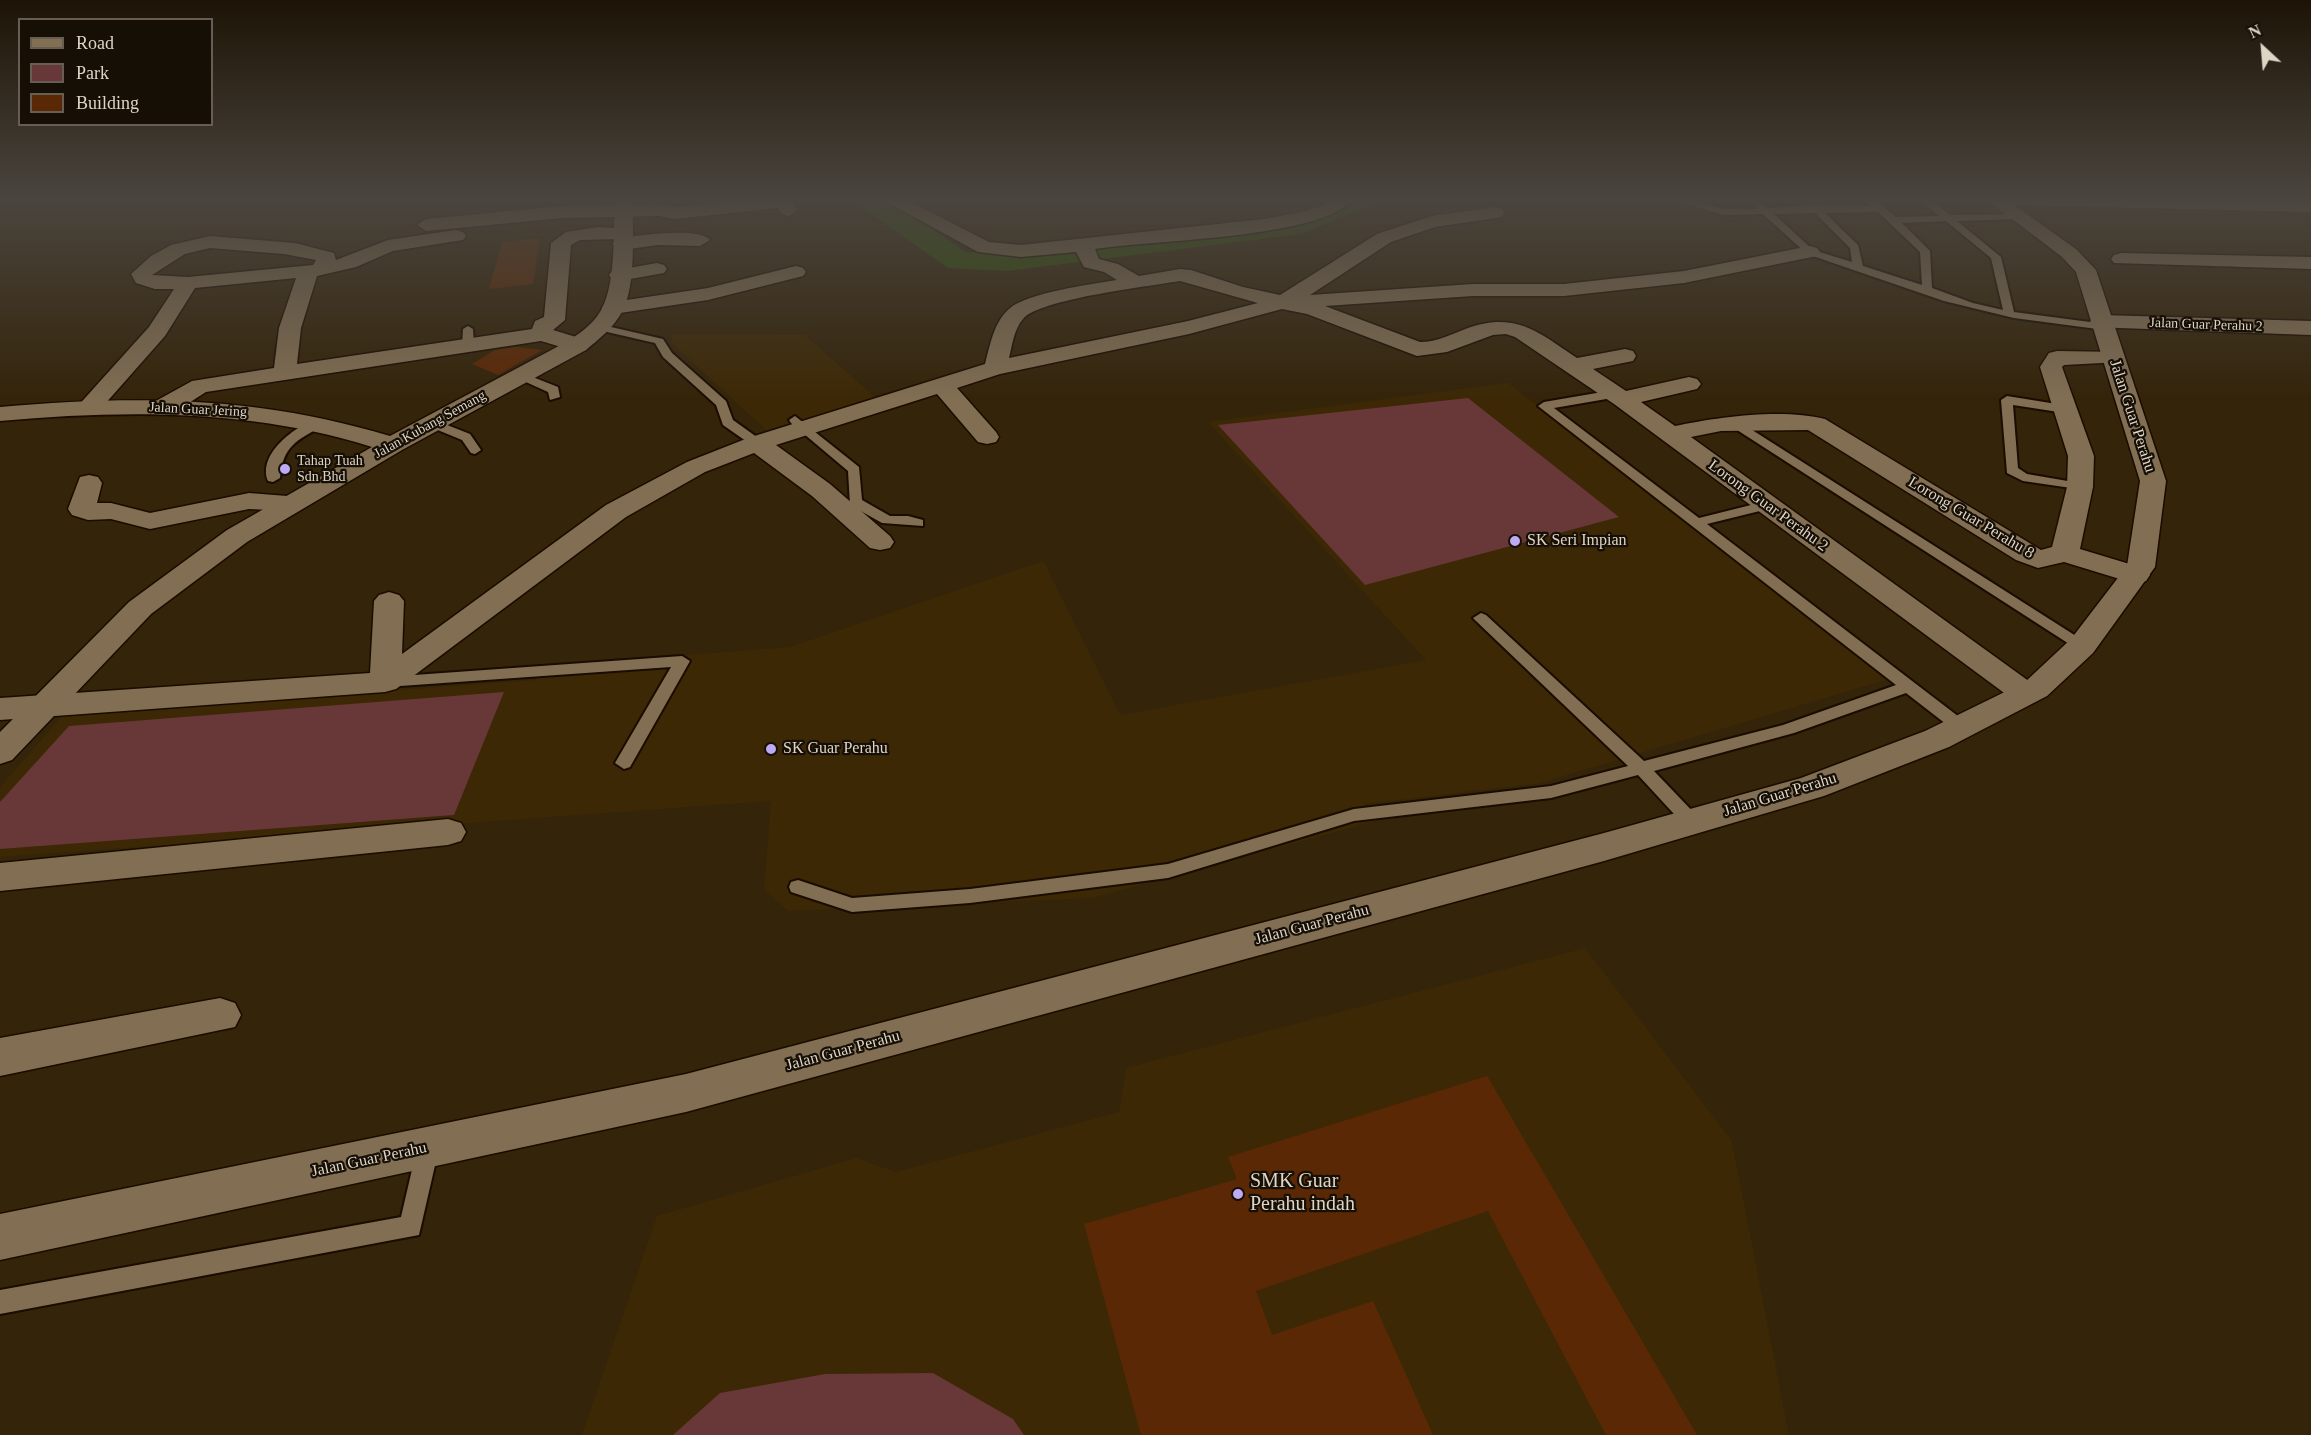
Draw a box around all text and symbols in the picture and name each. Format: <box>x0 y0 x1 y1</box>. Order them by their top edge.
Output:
legend <box>18 18 213 126</box>
north arrow <box>2233 18 2293 78</box>
text: N <box>2246 21 2264 42</box>
text: Road <box>76 33 114 53</box>
text: Park <box>76 63 109 83</box>
text: Building <box>76 93 139 113</box>
street label: Jalan Guar Perahu 2 <box>2149 315 2263 335</box>
street label: Jalan Guar Perahu <box>2105 357 2159 475</box>
street label: Jalan Kubang Semang <box>371 387 489 463</box>
street label: Jalan Guar Jering <box>149 399 247 421</box>
place label: Tahap Tuah Sdn Bhd <box>297 453 363 485</box>
street label: Lorong Guar Perahu 2 <box>1704 456 1832 556</box>
marker: Tahap Tuah Sdn Bhd <box>278 462 292 476</box>
street label: Lorong Guar Perahu 8 <box>1905 473 2037 563</box>
place label: SK Seri Impian <box>1527 531 1627 551</box>
marker: SK Seri Impian <box>1508 534 1522 548</box>
place label: SK Guar Perahu <box>783 739 888 759</box>
marker: SK Guar Perahu <box>764 742 778 756</box>
street label: Jalan Guar Perahu <box>1721 769 1839 821</box>
street label: Jalan Guar Perahu <box>1253 901 1371 949</box>
street label: Jalan Guar Perahu <box>784 1027 902 1075</box>
street label: Jalan Guar Perahu <box>310 1138 428 1182</box>
place label: SMK Guar Perahu indah <box>1250 1170 1355 1217</box>
marker: SMK Guar Perahu indah <box>1231 1187 1245 1201</box>

